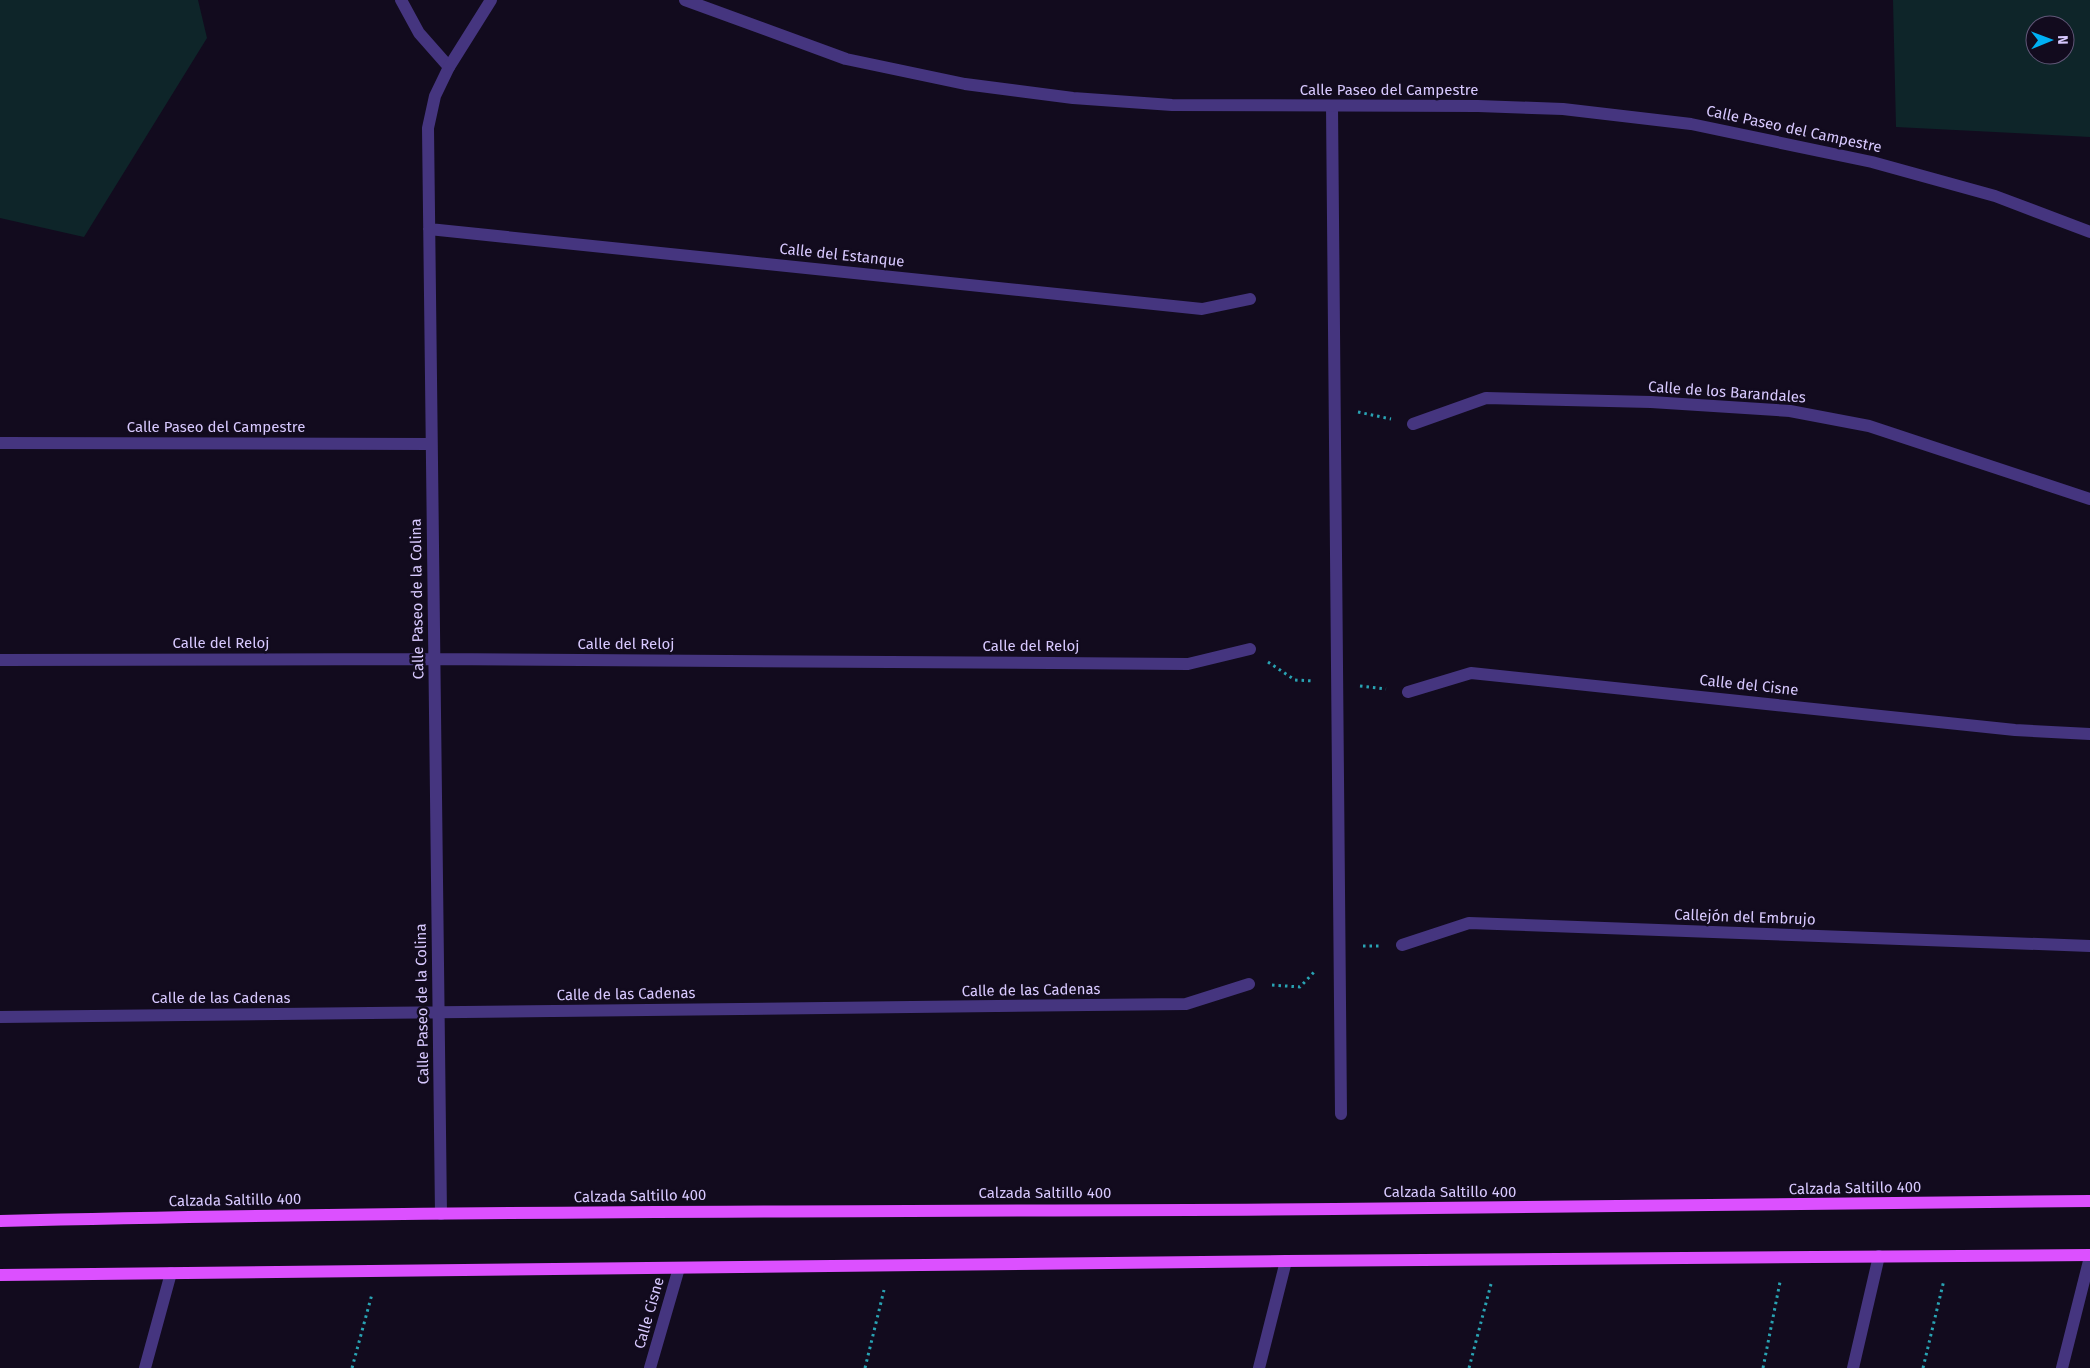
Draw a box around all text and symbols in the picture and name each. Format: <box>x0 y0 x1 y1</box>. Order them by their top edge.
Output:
north arrow <box>2025 15 2075 65</box>
text: N <box>2054 35 2071 45</box>
street label: Calle Paseo del Campestre <box>1300 81 1478 99</box>
street label: Calle Paseo del Campestre <box>1705 102 1883 156</box>
street label: Calle del Estanque <box>779 239 905 271</box>
street label: Calle de los Barandales <box>1647 378 1807 406</box>
street label: Calle Paseo del Campestre <box>127 418 305 436</box>
street label: Calle Paseo de la Colina <box>407 518 427 680</box>
street label: Calle del Reloj <box>173 634 269 652</box>
street label: Calle del Reloj <box>578 635 674 653</box>
street label: Calle del Reloj <box>983 637 1079 655</box>
street label: Calle del Cisne <box>1699 671 1799 699</box>
street label: Callejón del Embrujo <box>1674 906 1816 928</box>
street label: Calle Paseo de la Colina <box>412 923 432 1085</box>
street label: Calle de las Cadenas <box>961 980 1101 1000</box>
street label: Calle de las Cadenas <box>556 984 696 1004</box>
street label: Calle de las Cadenas <box>152 989 290 1007</box>
street label: Calzada Saltillo 400 <box>1788 1178 1922 1198</box>
street label: Calzada Saltillo 400 <box>1384 1183 1516 1201</box>
street label: Calzada Saltillo 400 <box>979 1184 1111 1202</box>
street label: Calzada Saltillo 400 <box>573 1186 707 1206</box>
street label: Calzada Saltillo 400 <box>168 1190 302 1210</box>
street label: Calle Cisne <box>630 1275 668 1351</box>

